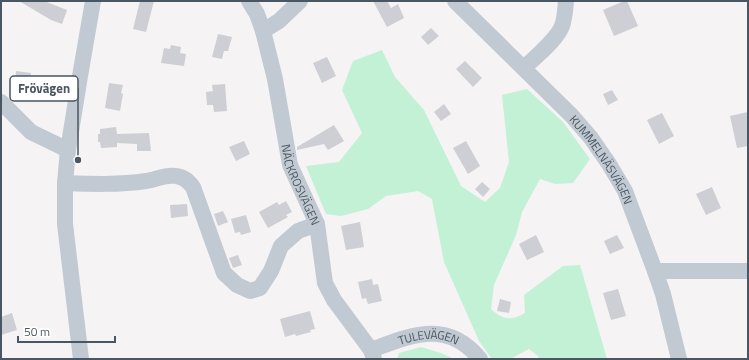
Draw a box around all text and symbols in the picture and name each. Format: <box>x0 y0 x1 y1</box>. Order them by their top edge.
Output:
callout: Frövägen <box>10 76 78 101</box>
text: Frövägen <box>18 78 70 98</box>
street label: KUMMELNÄSVÄGEN <box>565 110 639 207</box>
street label: NÄCKROSVÄGEN <box>277 143 326 228</box>
scale bar <box>18 318 115 344</box>
text: 50 m <box>24 322 50 341</box>
street label: TULEVÄGEN <box>395 324 463 349</box>

